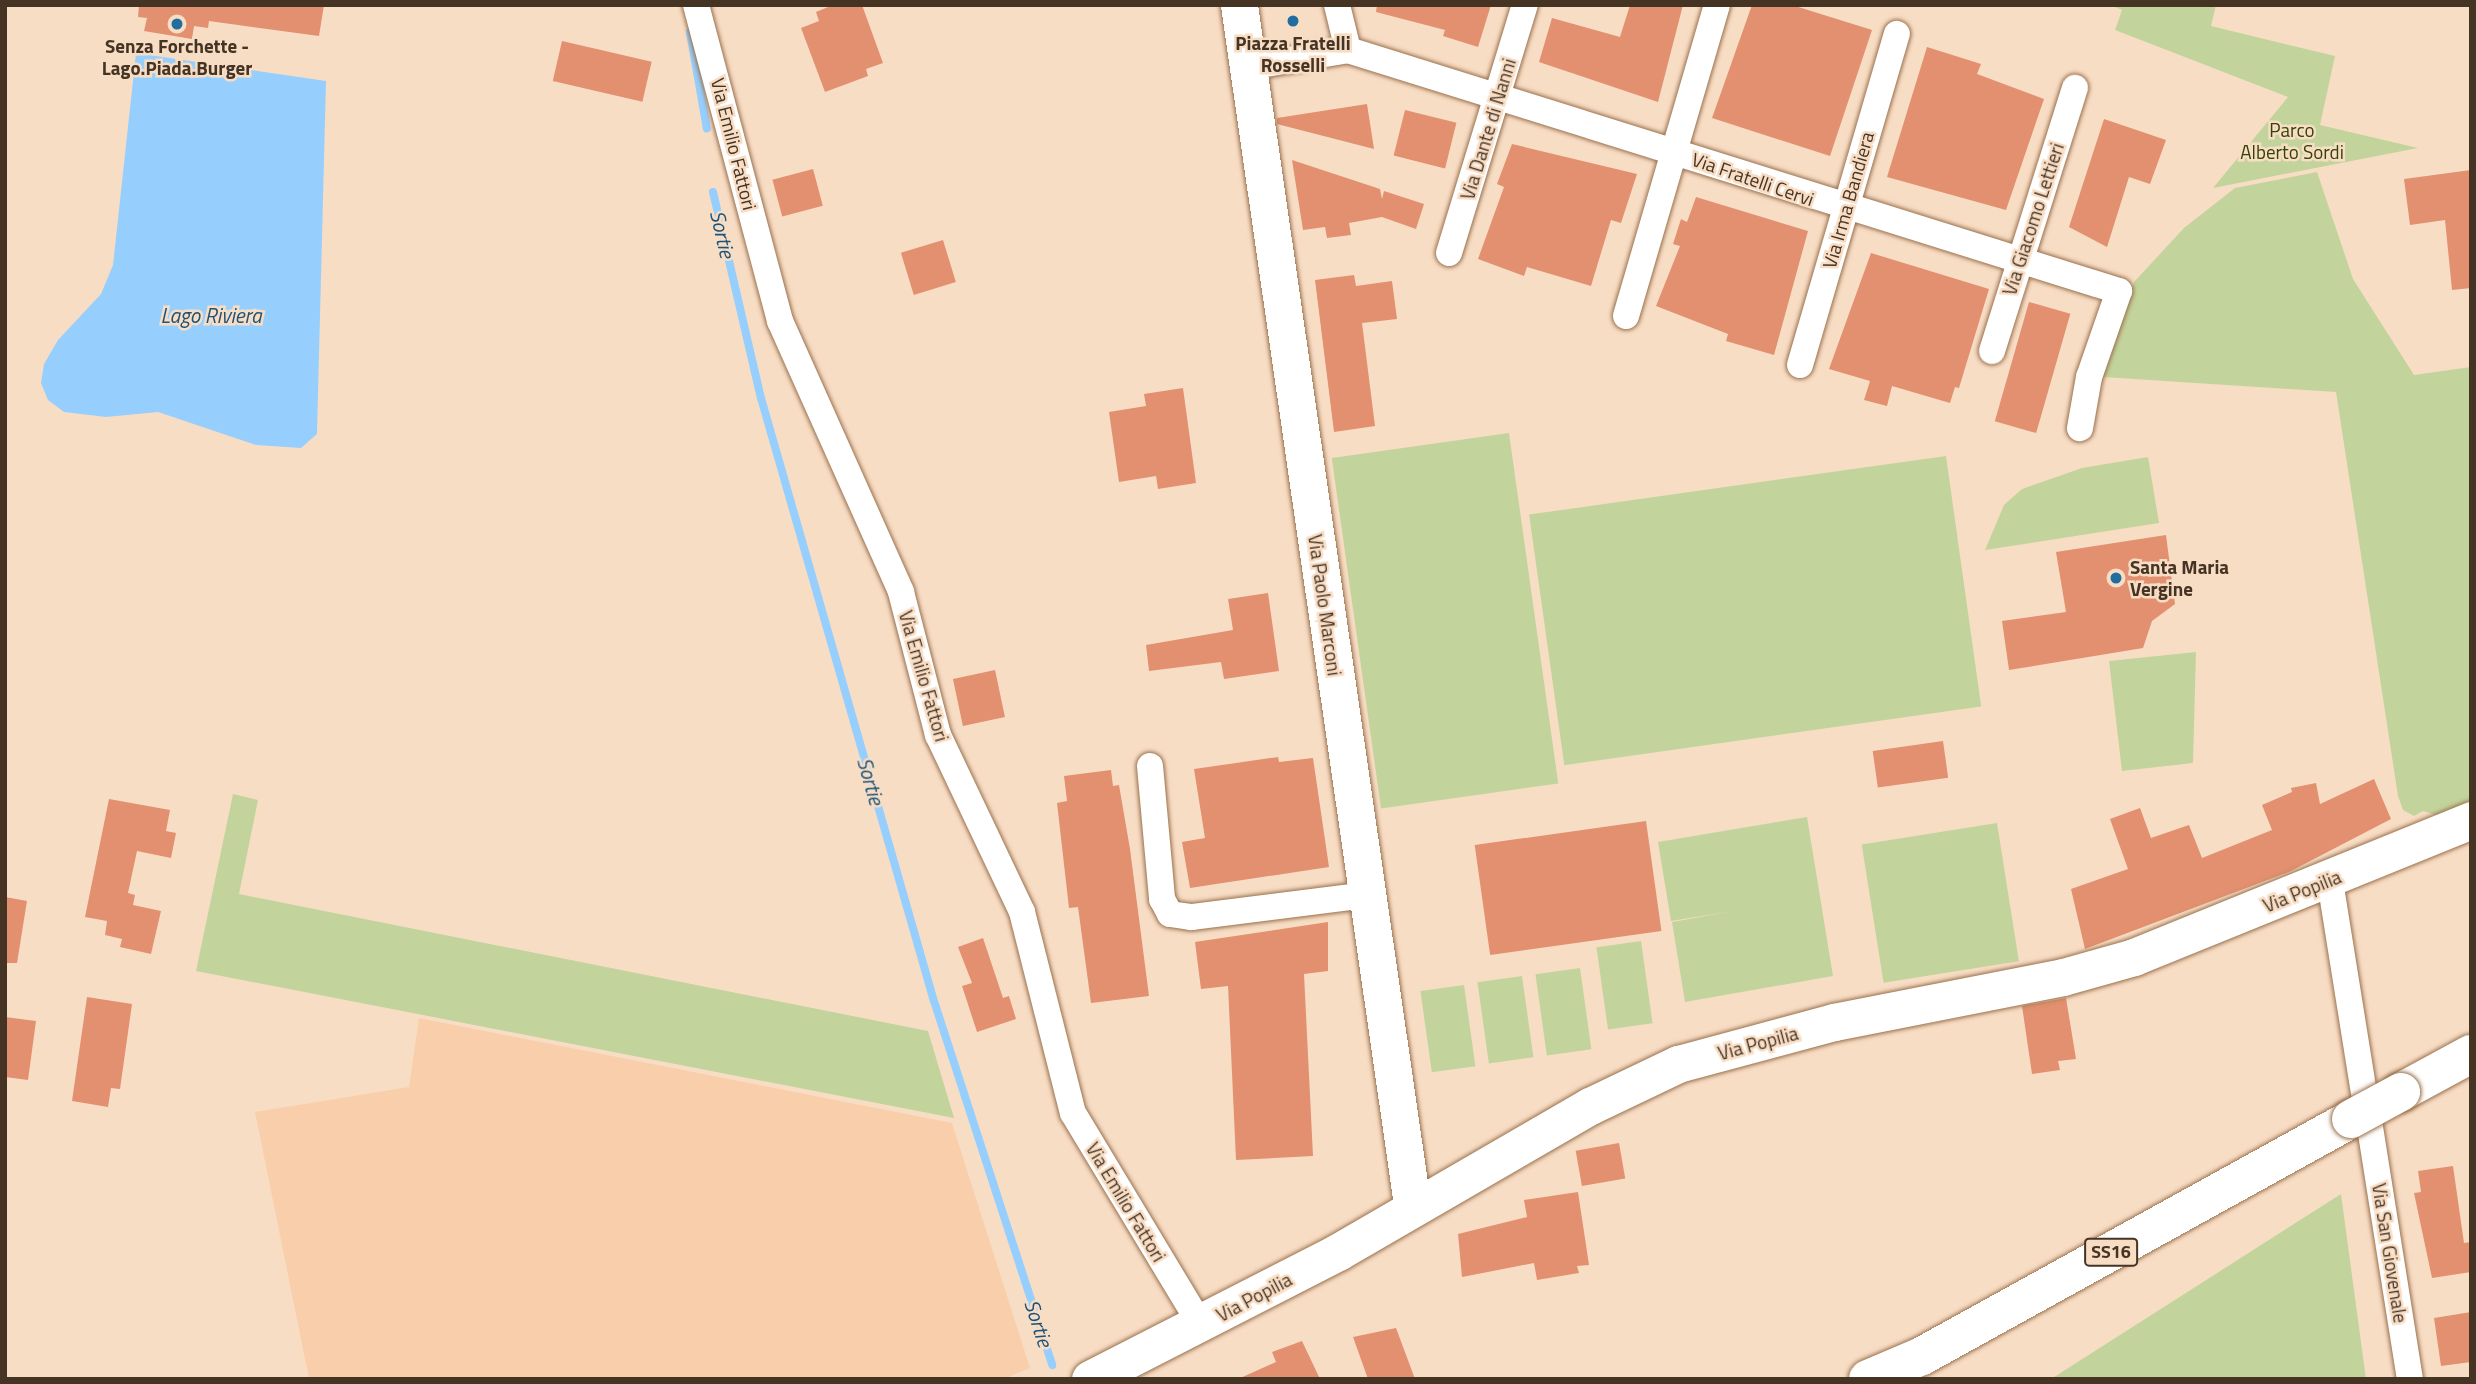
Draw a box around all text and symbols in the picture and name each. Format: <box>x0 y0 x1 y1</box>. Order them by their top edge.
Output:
marker: Piazza Fratelli Rosselli <box>1285 13 1301 29</box>
marker: Senza Forchette - Lago.Piada.Burger <box>169 16 185 32</box>
place label: Piazza Fratelli Rosselli <box>1235 32 1351 76</box>
place label: Senza Forchette - Lago.Piada.Burger <box>102 35 252 79</box>
street label: Via Dante di Nanni <box>1456 56 1520 202</box>
street label: Via Emilio Fattori <box>707 76 761 212</box>
park label: Parco Alberto Sordi <box>2240 119 2344 163</box>
street label: Via Irma Bandiera <box>1818 129 1878 271</box>
street label: Via Giacomo Lettieri <box>1998 140 2068 298</box>
street label: Via Fratelli Cervi <box>1689 147 1817 211</box>
water label: Sortie <box>705 208 741 260</box>
water label: Lago Riviera <box>161 302 261 328</box>
street label: Via Paolo Marconi <box>1304 533 1346 677</box>
place label: Santa Maria Vergine <box>2130 556 2229 600</box>
marker: Santa Maria Vergine <box>2108 570 2124 586</box>
street label: Via Emilio Fattori <box>894 608 954 744</box>
water label: Sortie <box>852 754 890 808</box>
street label: Via Popilia <box>2260 865 2344 917</box>
street label: Via Popilia <box>1715 1021 1801 1065</box>
street label: Via Emilio Fattori <box>1081 1138 1171 1266</box>
street label: Via San Giovenale <box>2368 1182 2412 1324</box>
road number: SS16 <box>2083 1238 2139 1266</box>
street label: Via Popilia <box>1212 1268 1296 1326</box>
water label: Sortie <box>1020 1296 1058 1350</box>

